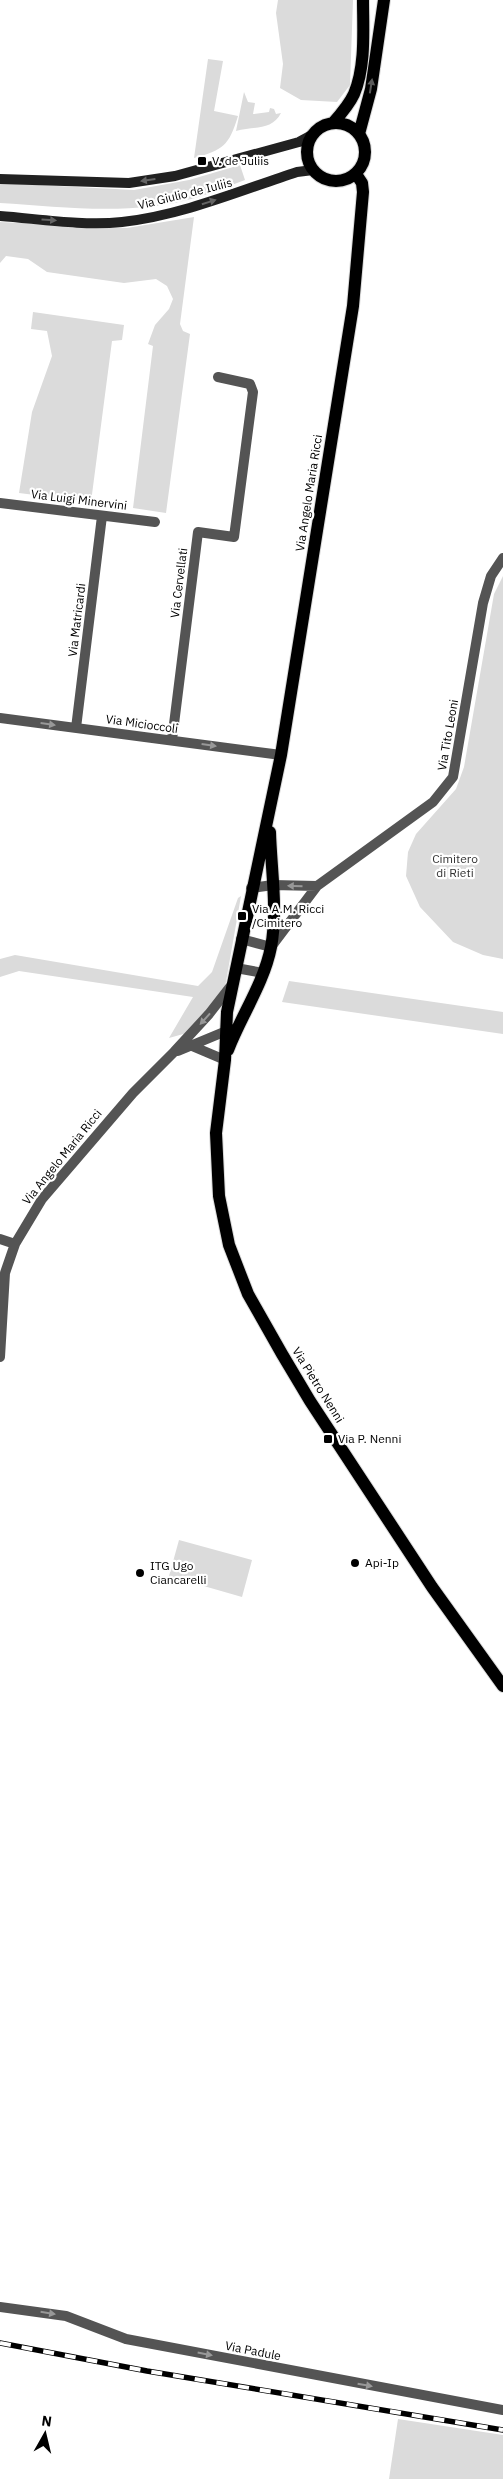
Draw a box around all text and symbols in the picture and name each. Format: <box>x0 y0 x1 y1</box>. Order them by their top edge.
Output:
one-way arrow <box>367 78 375 94</box>
place label: V. de Juliis <box>212 153 269 168</box>
marker: V. de Juliis <box>196 155 208 167</box>
street label: Via Giulio de Iuliis <box>136 175 234 212</box>
one-way arrow <box>139 176 155 184</box>
one-way arrow <box>201 198 216 206</box>
one-way arrow <box>41 216 57 224</box>
street label: Via Angelo Maria Ricci <box>292 433 325 552</box>
street label: Via Luigi Minervini <box>30 486 128 513</box>
street label: Via Cervellati <box>167 547 190 619</box>
street label: Via Matricardi <box>65 582 88 658</box>
street label: Via Tito Leoni <box>434 698 461 772</box>
street label: Via Micioccoli <box>105 711 179 736</box>
one-way arrow <box>41 720 57 728</box>
one-way arrow <box>202 742 218 750</box>
park label: Cimitero di Rieti <box>432 851 478 880</box>
one-way arrow <box>287 881 303 889</box>
place label: Via A.M. Ricci /Cimitero <box>252 901 324 930</box>
marker: Via A.M. Ricci /Cimitero <box>236 910 248 922</box>
one-way arrow <box>199 1012 211 1024</box>
street label: Via Angelo Maria Ricci <box>19 1106 105 1207</box>
street label: Via Pietro Nenni <box>289 1344 348 1425</box>
place label: Via P. Nenni <box>338 1431 401 1446</box>
marker: Via P. Nenni <box>322 1433 334 1445</box>
place label: Api-Ip <box>365 1555 399 1570</box>
marker: Api-Ip <box>349 1557 361 1569</box>
place label: ITG Ugo Ciancarelli <box>150 1558 207 1587</box>
marker: ITG Ugo Ciancarelli <box>134 1567 146 1579</box>
one-way arrow <box>41 2310 57 2318</box>
street label: Via Padule <box>224 2338 283 2363</box>
one-way arrow <box>197 2351 213 2359</box>
one-way arrow <box>357 2381 372 2389</box>
north arrow <box>20 2409 70 2459</box>
text: N <box>41 2412 53 2431</box>

